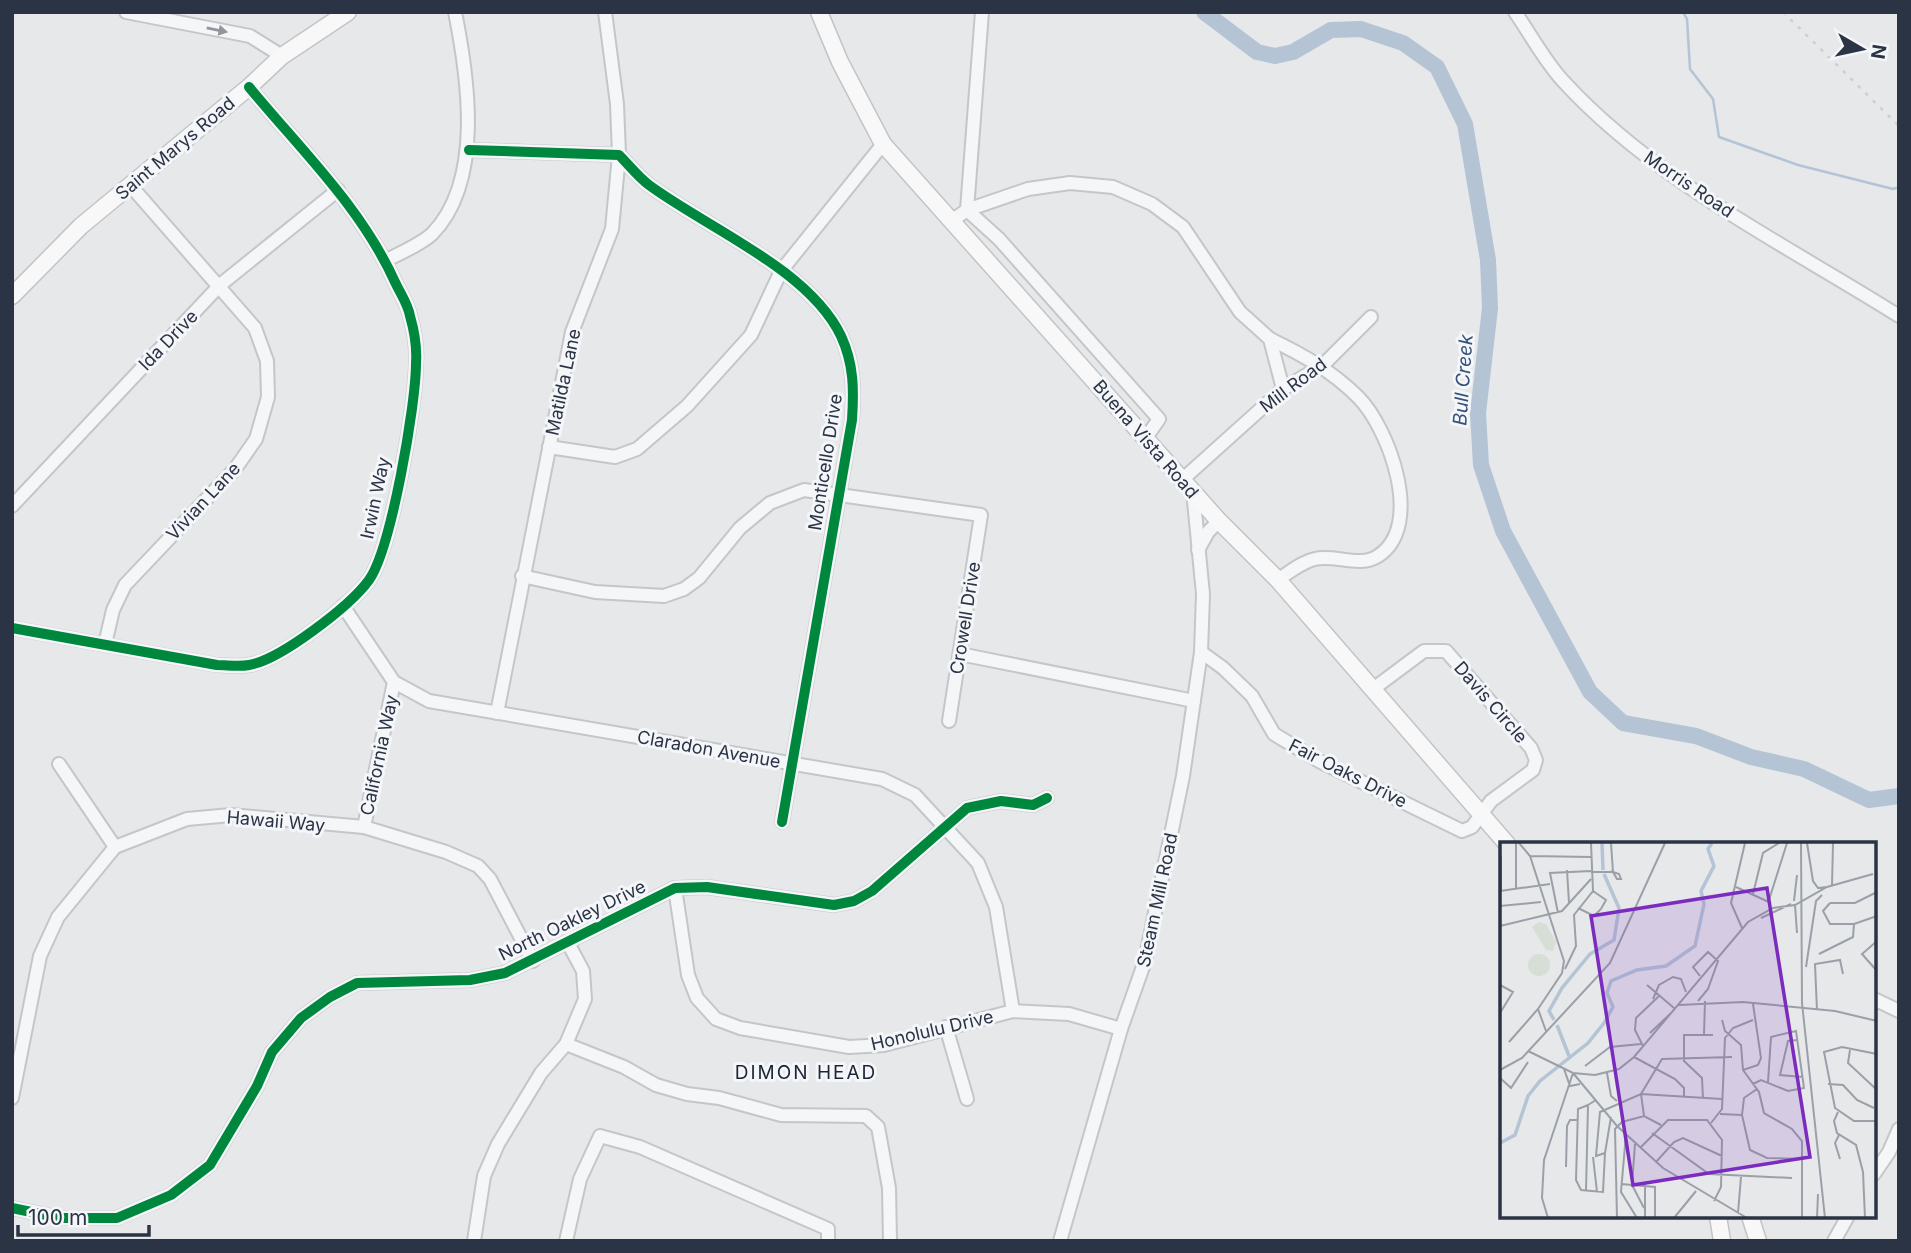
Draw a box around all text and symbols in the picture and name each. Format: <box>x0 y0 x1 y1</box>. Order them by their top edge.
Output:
north arrow <box>1827 14 1897 84</box>
one-way arrow <box>206 24 228 35</box>
text: N <box>1866 43 1891 61</box>
street label: Saint Marys Road <box>111 92 239 204</box>
street label: Morris Road <box>1640 146 1738 222</box>
street label: Ida Drive <box>134 305 202 375</box>
street label: Matilda Lane <box>541 327 585 437</box>
water label: Bull Creek <box>1448 333 1478 426</box>
street label: Mill Road <box>1256 353 1330 417</box>
street label: Buena Vista Road <box>1089 376 1203 502</box>
street label: Monticello Drive <box>804 392 846 532</box>
street label: Irwin Way <box>356 455 394 541</box>
street label: Vivian Lane <box>162 458 244 544</box>
street label: Crowell Drive <box>946 560 984 676</box>
street label: Davis Circle <box>1450 657 1532 747</box>
street label: California Way <box>356 693 402 817</box>
street label: Claradon Avenue <box>636 726 782 772</box>
street label: Fair Oaks Drive <box>1286 734 1410 812</box>
street label: Hawaii Way <box>226 806 326 836</box>
street label: Steam Mill Road <box>1133 831 1181 969</box>
inset map <box>1500 842 1876 1218</box>
street label: North Oakley Drive <box>495 875 649 965</box>
street label: Honolulu Drive <box>869 1006 995 1054</box>
district label: DIMON HEAD <box>735 1061 877 1084</box>
scale bar <box>18 1194 149 1238</box>
text: 100 m <box>28 1205 87 1230</box>

